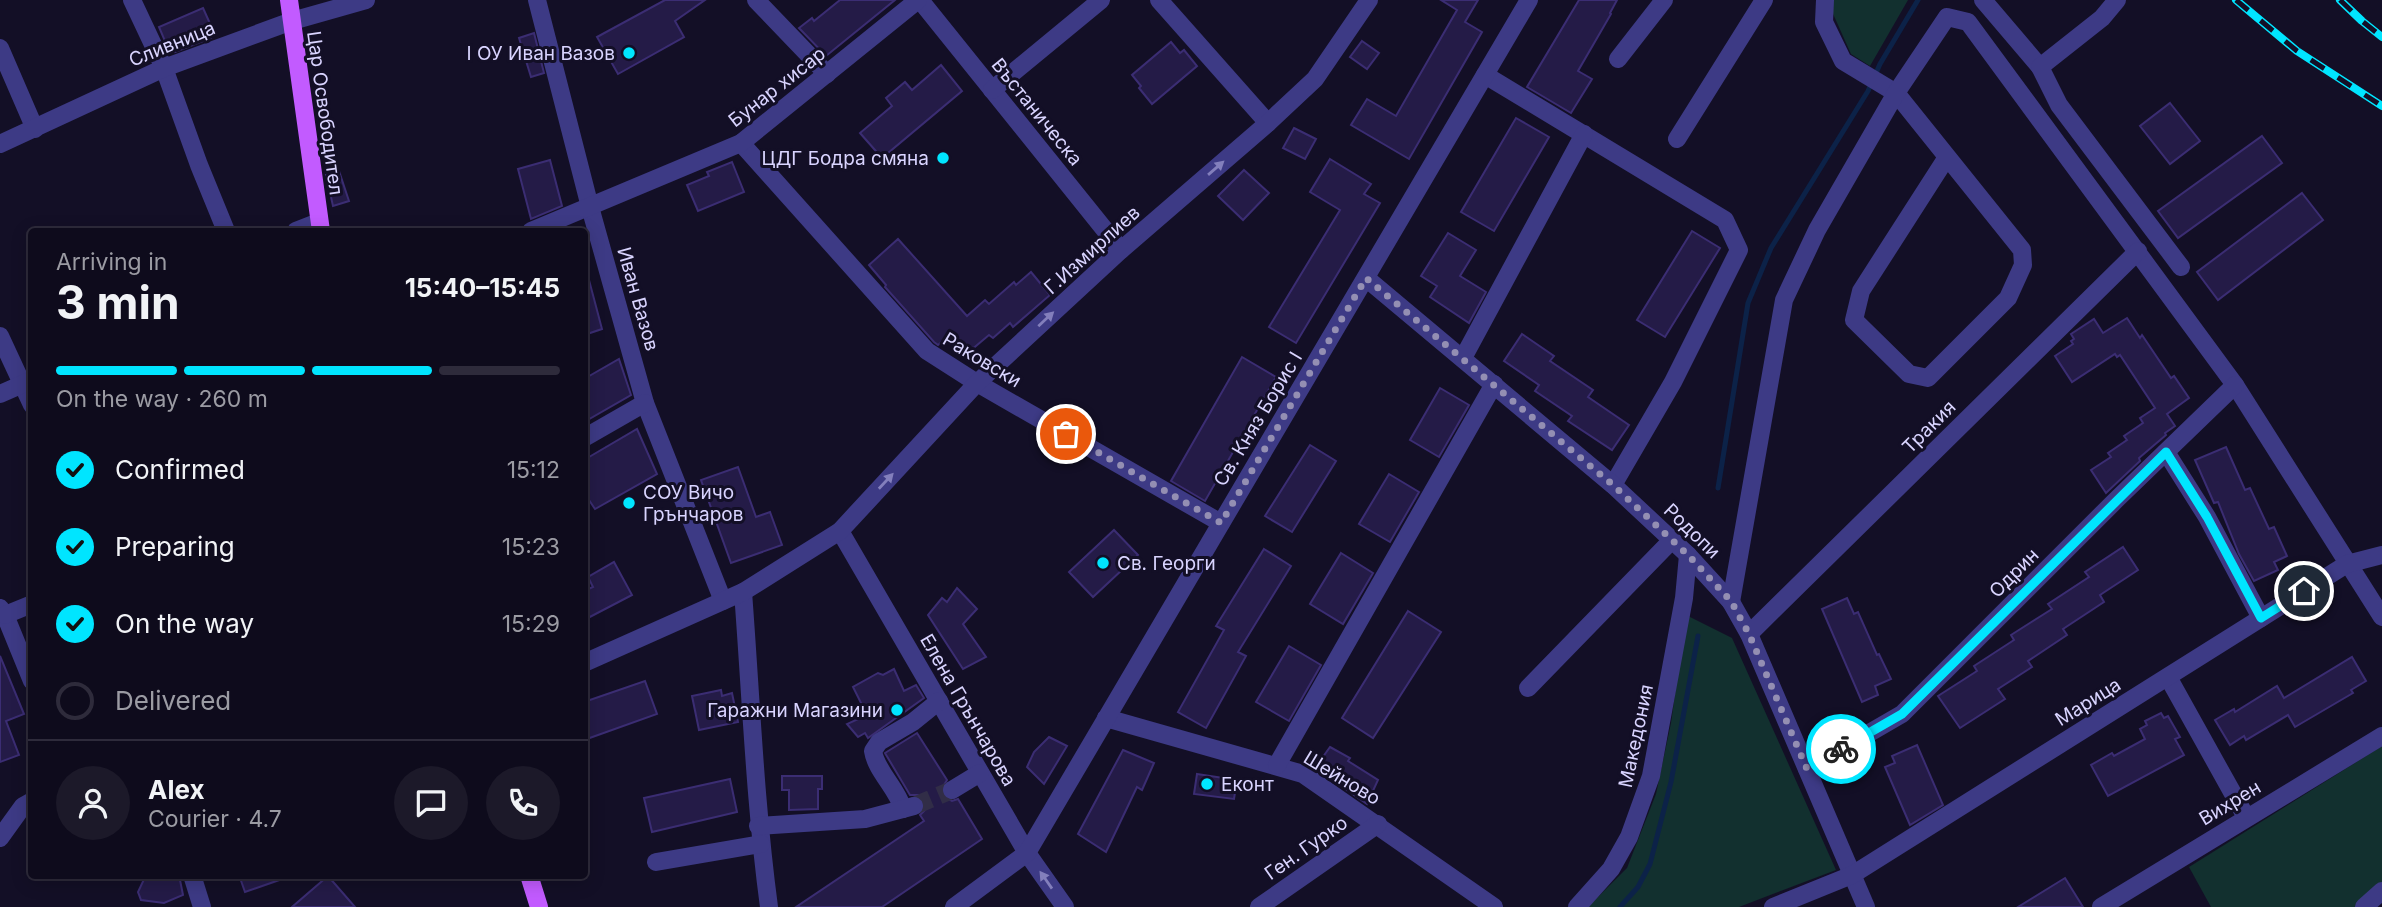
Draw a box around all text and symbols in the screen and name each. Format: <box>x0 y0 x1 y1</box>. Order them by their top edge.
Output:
street label: Сливница <box>125 16 219 72</box>
street label: Цар Освободител <box>302 30 348 196</box>
place label: I ОУ Иван Вазов <box>466 42 615 65</box>
street label: Бунар хисар <box>724 42 830 132</box>
marker: I ОУ Иван Вазов <box>621 45 637 61</box>
street label: Въстаническа <box>987 54 1087 170</box>
place label: ЦДГ Бодра смяна <box>762 147 929 170</box>
marker: ЦДГ Бодра смяна <box>935 150 951 166</box>
one-way arrow <box>1207 160 1225 176</box>
street label: Г.Измирлиев <box>1039 201 1145 299</box>
street label: Иван Вазов <box>612 244 664 354</box>
text: Arriving in <box>56 248 167 276</box>
text: 15:40–15:45 <box>405 272 560 303</box>
text: 3 min <box>56 274 180 330</box>
one-way arrow <box>1037 312 1054 328</box>
street label: Раковски <box>939 328 1025 392</box>
street label: Св. Княз Борис I <box>1209 348 1307 490</box>
text: On the way · 260 m <box>56 385 268 413</box>
street label: Тракия <box>1898 396 1960 458</box>
pin <box>1036 404 1096 464</box>
icon: bag <box>1047 415 1085 453</box>
icon: check <box>56 451 94 489</box>
text: Confirmed <box>115 454 245 485</box>
text: 15:12 <box>507 456 560 484</box>
one-way arrow <box>878 473 894 490</box>
place label: СОУ Вичо Грънчаров <box>643 481 743 526</box>
marker: СОУ Вичо Грънчаров <box>621 495 637 511</box>
street label: Родопи <box>1659 499 1725 563</box>
icon: check <box>56 528 94 566</box>
text: Preparing <box>115 531 235 562</box>
text: 15:23 <box>502 533 560 561</box>
street label: Одрин <box>1984 543 2044 603</box>
place label: Св. Георги <box>1117 552 1216 575</box>
marker: Св. Георги <box>1095 555 1111 571</box>
pin <box>2274 561 2334 621</box>
icon: home <box>2285 572 2323 610</box>
icon: check <box>56 605 94 643</box>
text: On the way <box>115 608 254 639</box>
text: 15:29 <box>502 610 560 638</box>
street label: Елена Грънчарова <box>915 630 1021 790</box>
street label: Марица <box>2051 673 2125 731</box>
street label: Македония <box>1614 682 1658 790</box>
text: Delivered <box>115 685 231 716</box>
place label: Гаражни Магазини <box>707 699 883 722</box>
marker: Гаражни Магазини <box>889 702 905 718</box>
courier <box>1806 714 1876 784</box>
icon: bike <box>1822 730 1860 768</box>
street label: Шейново <box>1300 746 1384 810</box>
button: person <box>56 766 130 840</box>
button: chat <box>394 766 468 840</box>
button: phone <box>486 766 560 840</box>
place label: Еконт <box>1221 773 1274 796</box>
text: Alex <box>148 774 205 805</box>
marker: Еконт <box>1199 776 1215 792</box>
street label: Вихрен <box>2195 776 2265 830</box>
text: Courier · 4.7 <box>148 805 282 833</box>
street label: Ген. Гурко <box>1260 811 1352 885</box>
one-way arrow <box>1039 871 1053 889</box>

